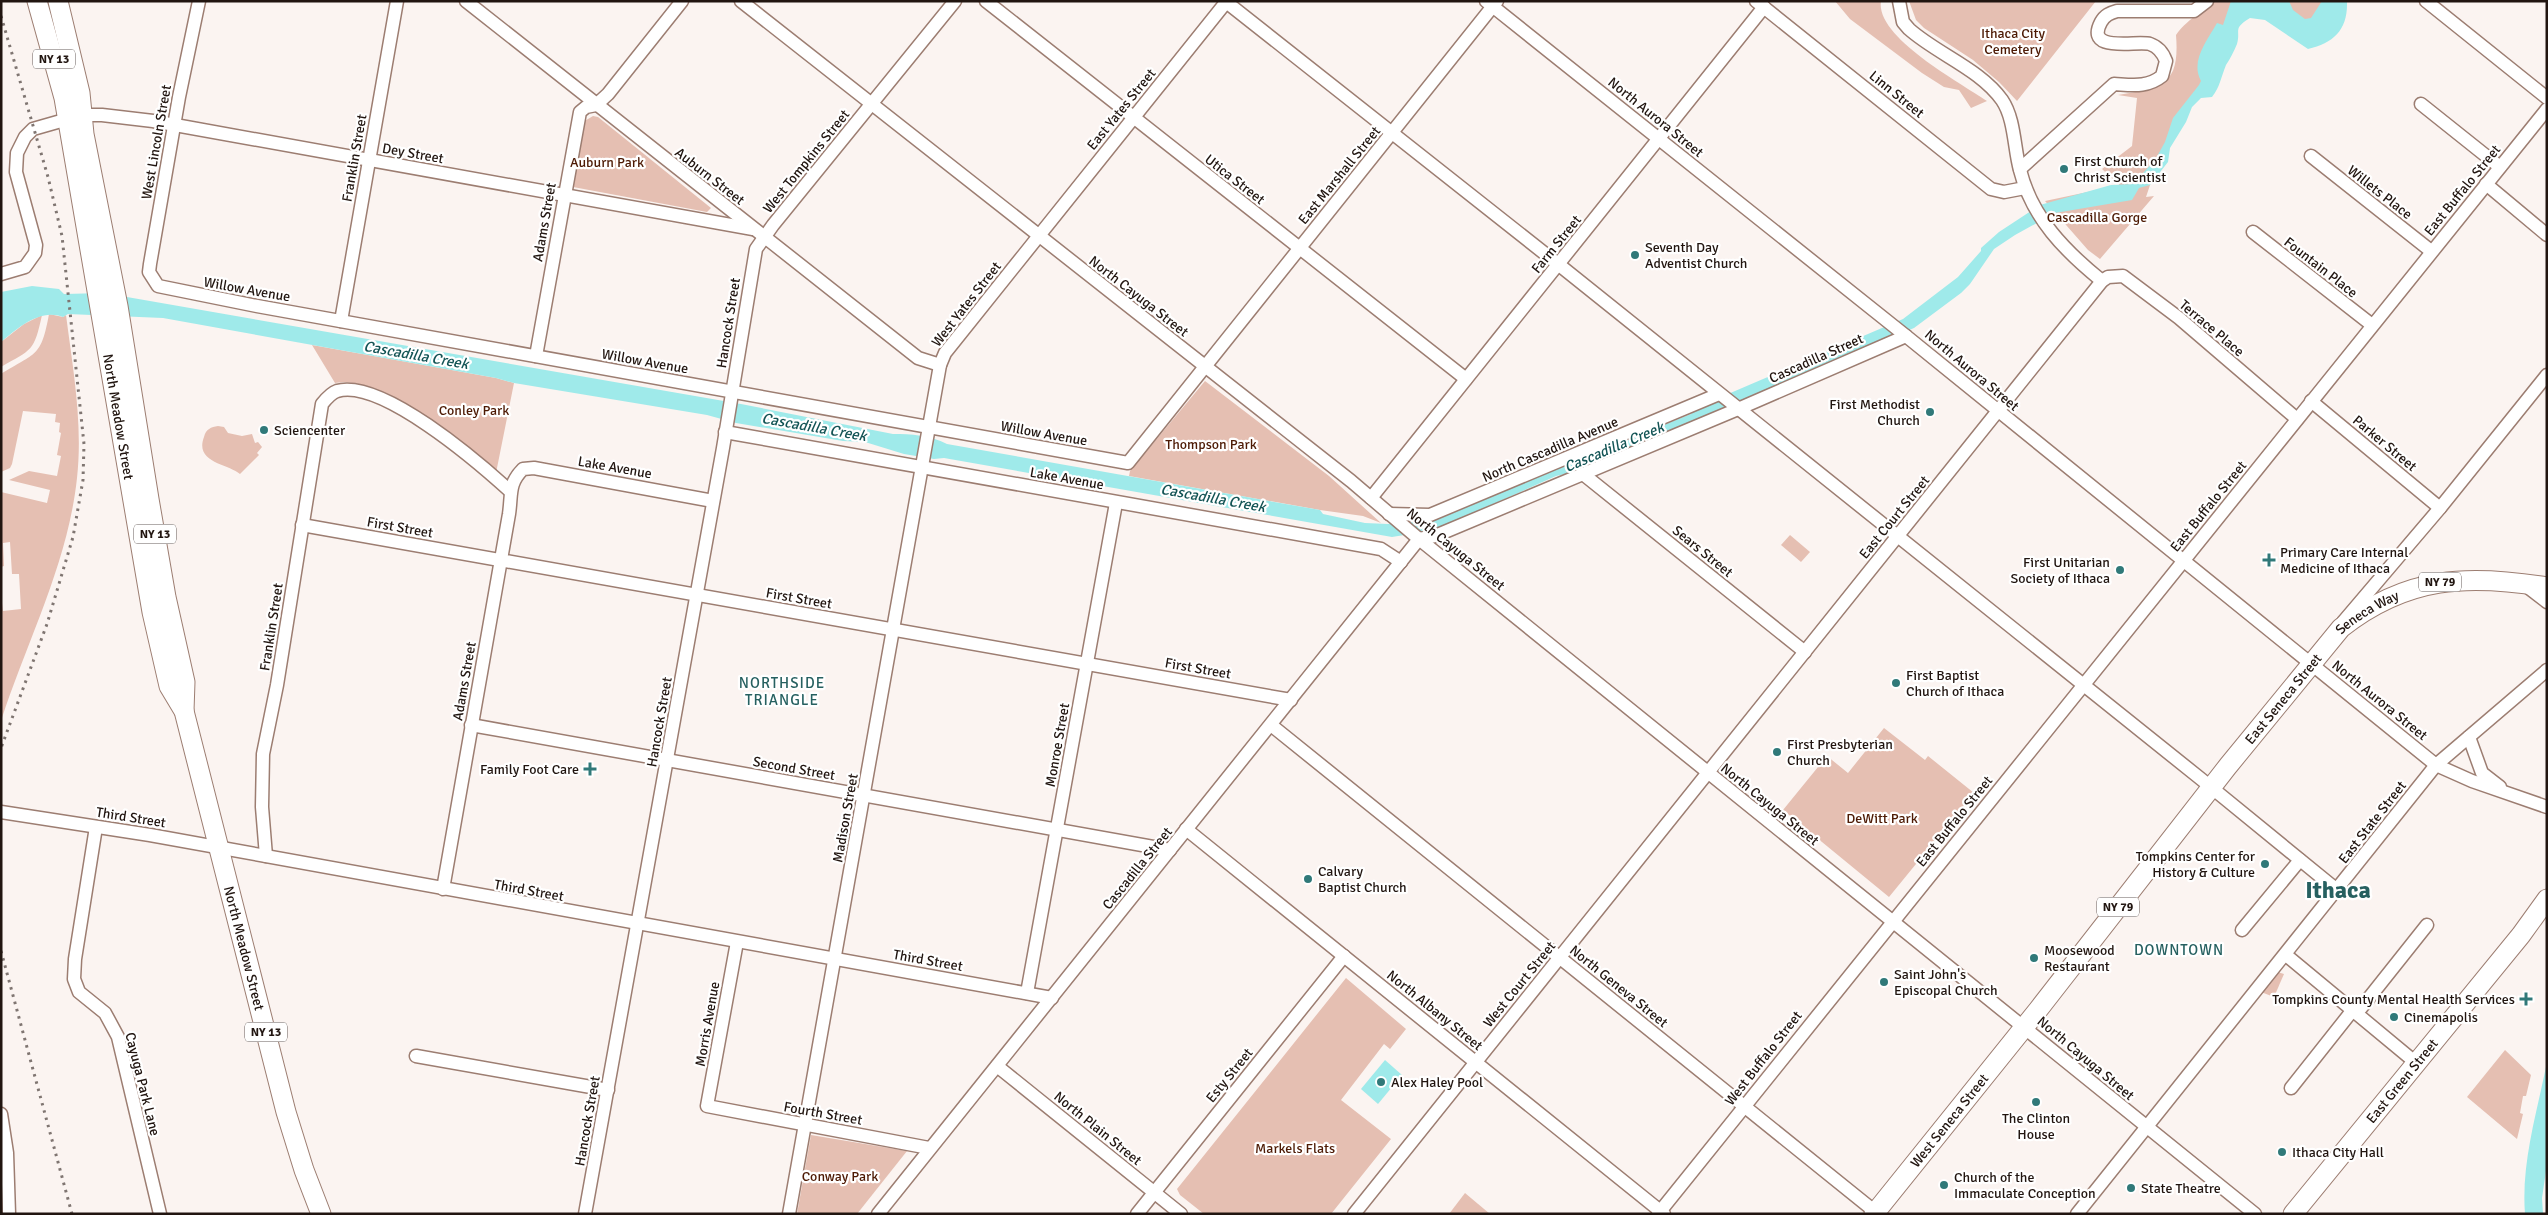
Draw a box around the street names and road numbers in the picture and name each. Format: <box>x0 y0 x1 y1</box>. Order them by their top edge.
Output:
road number: NY 13 <box>33 50 75 68</box>
street label: East Yates Street <box>1083 65 1159 153</box>
street label: Linn Street <box>1866 67 1928 122</box>
street label: North Aurora Street <box>1605 74 1707 161</box>
street label: West Lincoln Street <box>138 83 175 201</box>
street label: West Tompkins Street <box>759 106 853 216</box>
street label: Franklin Street <box>338 113 371 203</box>
street label: East Marshall Street <box>1295 123 1384 228</box>
street label: Dey Street <box>381 140 445 167</box>
street label: East Buffalo Street <box>2421 141 2504 239</box>
street label: Auburn Street <box>672 144 748 209</box>
street label: Utica Street <box>1201 151 1268 208</box>
street label: Willets Place <box>2344 162 2415 223</box>
street label: Adams Street <box>529 181 560 263</box>
street label: Farm Street <box>1528 212 1585 277</box>
street label: Fountain Place <box>2281 233 2361 301</box>
street label: North Cayuga Street <box>1086 252 1192 341</box>
street label: West Yates Street <box>928 258 1005 350</box>
street label: Willow Avenue <box>202 274 292 305</box>
street label: Hancock Street <box>713 277 744 369</box>
street label: Terrace Place <box>2176 296 2247 360</box>
street label: North Aurora Street <box>1921 326 2022 415</box>
street label: Cascadilla Street <box>1767 330 1866 387</box>
street label: Willow Avenue <box>600 346 690 377</box>
street label: North Meadow Street <box>99 352 137 481</box>
street label: Parker Street <box>2349 412 2420 475</box>
street label: North Cascadilla Avenue <box>1480 413 1621 486</box>
street label: Willow Avenue <box>999 418 1089 449</box>
street label: Lake Avenue <box>577 453 653 482</box>
street label: East Buffalo Street <box>2167 457 2250 555</box>
street label: Lake Avenue <box>1029 464 1105 493</box>
street label: East Court Street <box>1856 472 1933 562</box>
street label: North Cayuga Street <box>1403 505 1508 594</box>
street label: First Street <box>366 513 434 542</box>
street label: Sears Street <box>1669 522 1736 581</box>
road number: NY 13 <box>134 524 176 544</box>
road number: NY 79 <box>2419 572 2461 592</box>
street label: Franklin Street <box>256 582 287 672</box>
street label: First Street <box>765 584 833 613</box>
street label: Seneca Way <box>2332 587 2402 638</box>
street label: Adams Street <box>449 640 480 722</box>
street label: East Seneca Street <box>2242 650 2326 748</box>
street label: First Street <box>1164 654 1232 683</box>
street label: North Aurora Street <box>2329 657 2431 744</box>
street label: Hancock Street <box>643 676 676 768</box>
street label: Monroe Street <box>1042 702 1073 788</box>
street label: Second Street <box>751 753 836 784</box>
street label: North Cayuga Street <box>1717 760 1822 849</box>
street label: Madison Street <box>829 772 862 864</box>
street label: East Buffalo Street <box>1913 772 1996 870</box>
street label: East State Street <box>2335 778 2410 867</box>
street label: Third Street <box>95 804 167 831</box>
street label: Cascadilla Street <box>1099 824 1176 913</box>
street label: Third Street <box>493 876 565 905</box>
street label: North Meadow Street <box>220 884 268 1012</box>
road number: NY 79 <box>2097 898 2139 916</box>
street label: West Court Street <box>1480 938 1559 1031</box>
street label: North Geneva Street <box>1566 942 1671 1031</box>
street label: Third Street <box>892 946 964 975</box>
street label: North Albany Street <box>1383 967 1486 1054</box>
street label: Morris Avenue <box>692 980 723 1068</box>
street label: West Buffalo Street <box>1721 1008 1806 1109</box>
street label: North Cayuga Street <box>2034 1013 2138 1104</box>
road number: NY 13 <box>245 1022 287 1042</box>
street label: Cayuga Park Lane <box>121 1031 164 1138</box>
street label: East Green Street <box>2363 1035 2442 1127</box>
street label: Esty Street <box>1202 1045 1257 1106</box>
street label: West Seneca Street <box>1907 1070 1992 1171</box>
street label: Hancock Street <box>571 1075 604 1167</box>
street label: North Plain Street <box>1050 1088 1145 1169</box>
street label: Fourth Street <box>782 1098 864 1129</box>

